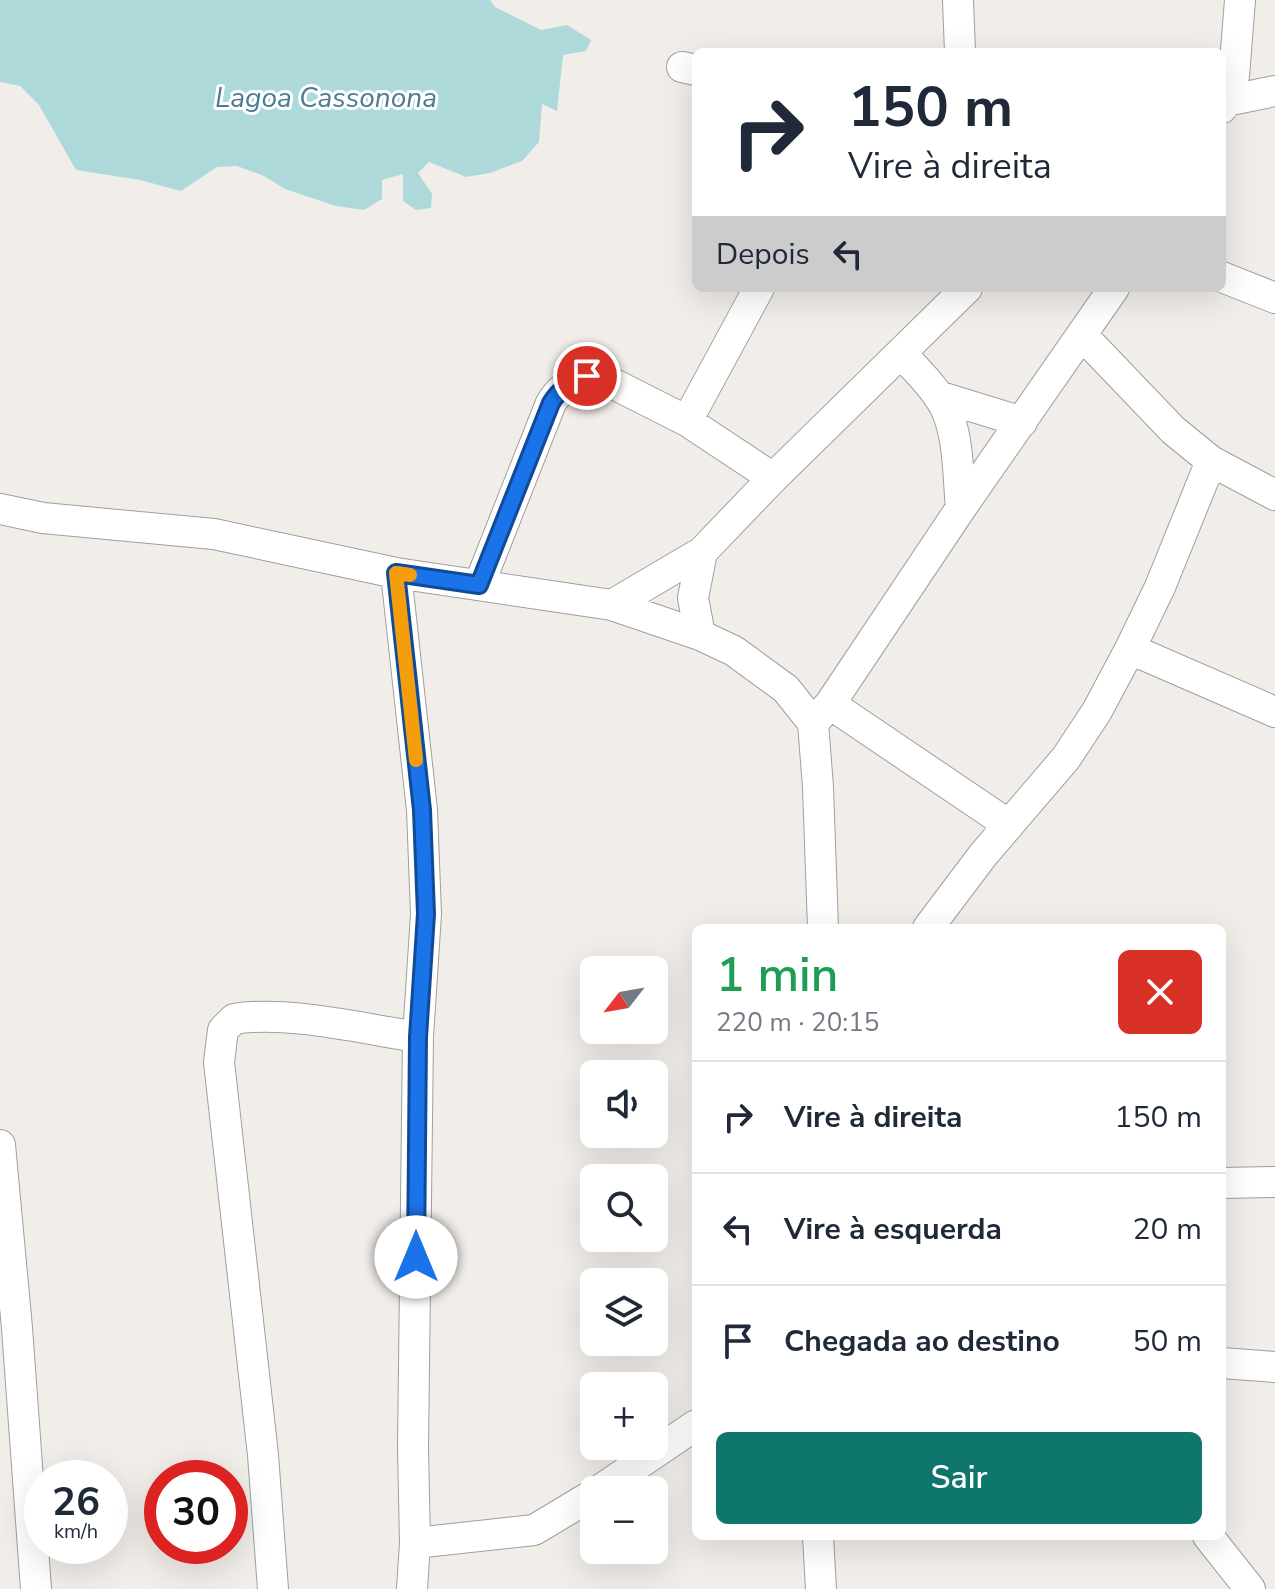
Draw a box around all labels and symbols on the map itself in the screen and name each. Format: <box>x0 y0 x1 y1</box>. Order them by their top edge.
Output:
water label: Lagoa Cassonona <box>215 79 437 117</box>
pin <box>553 342 621 410</box>
north arrow <box>580 956 668 1044</box>
position arrow <box>374 1215 458 1299</box>
speed limit sign: 30 <box>144 1460 248 1564</box>

